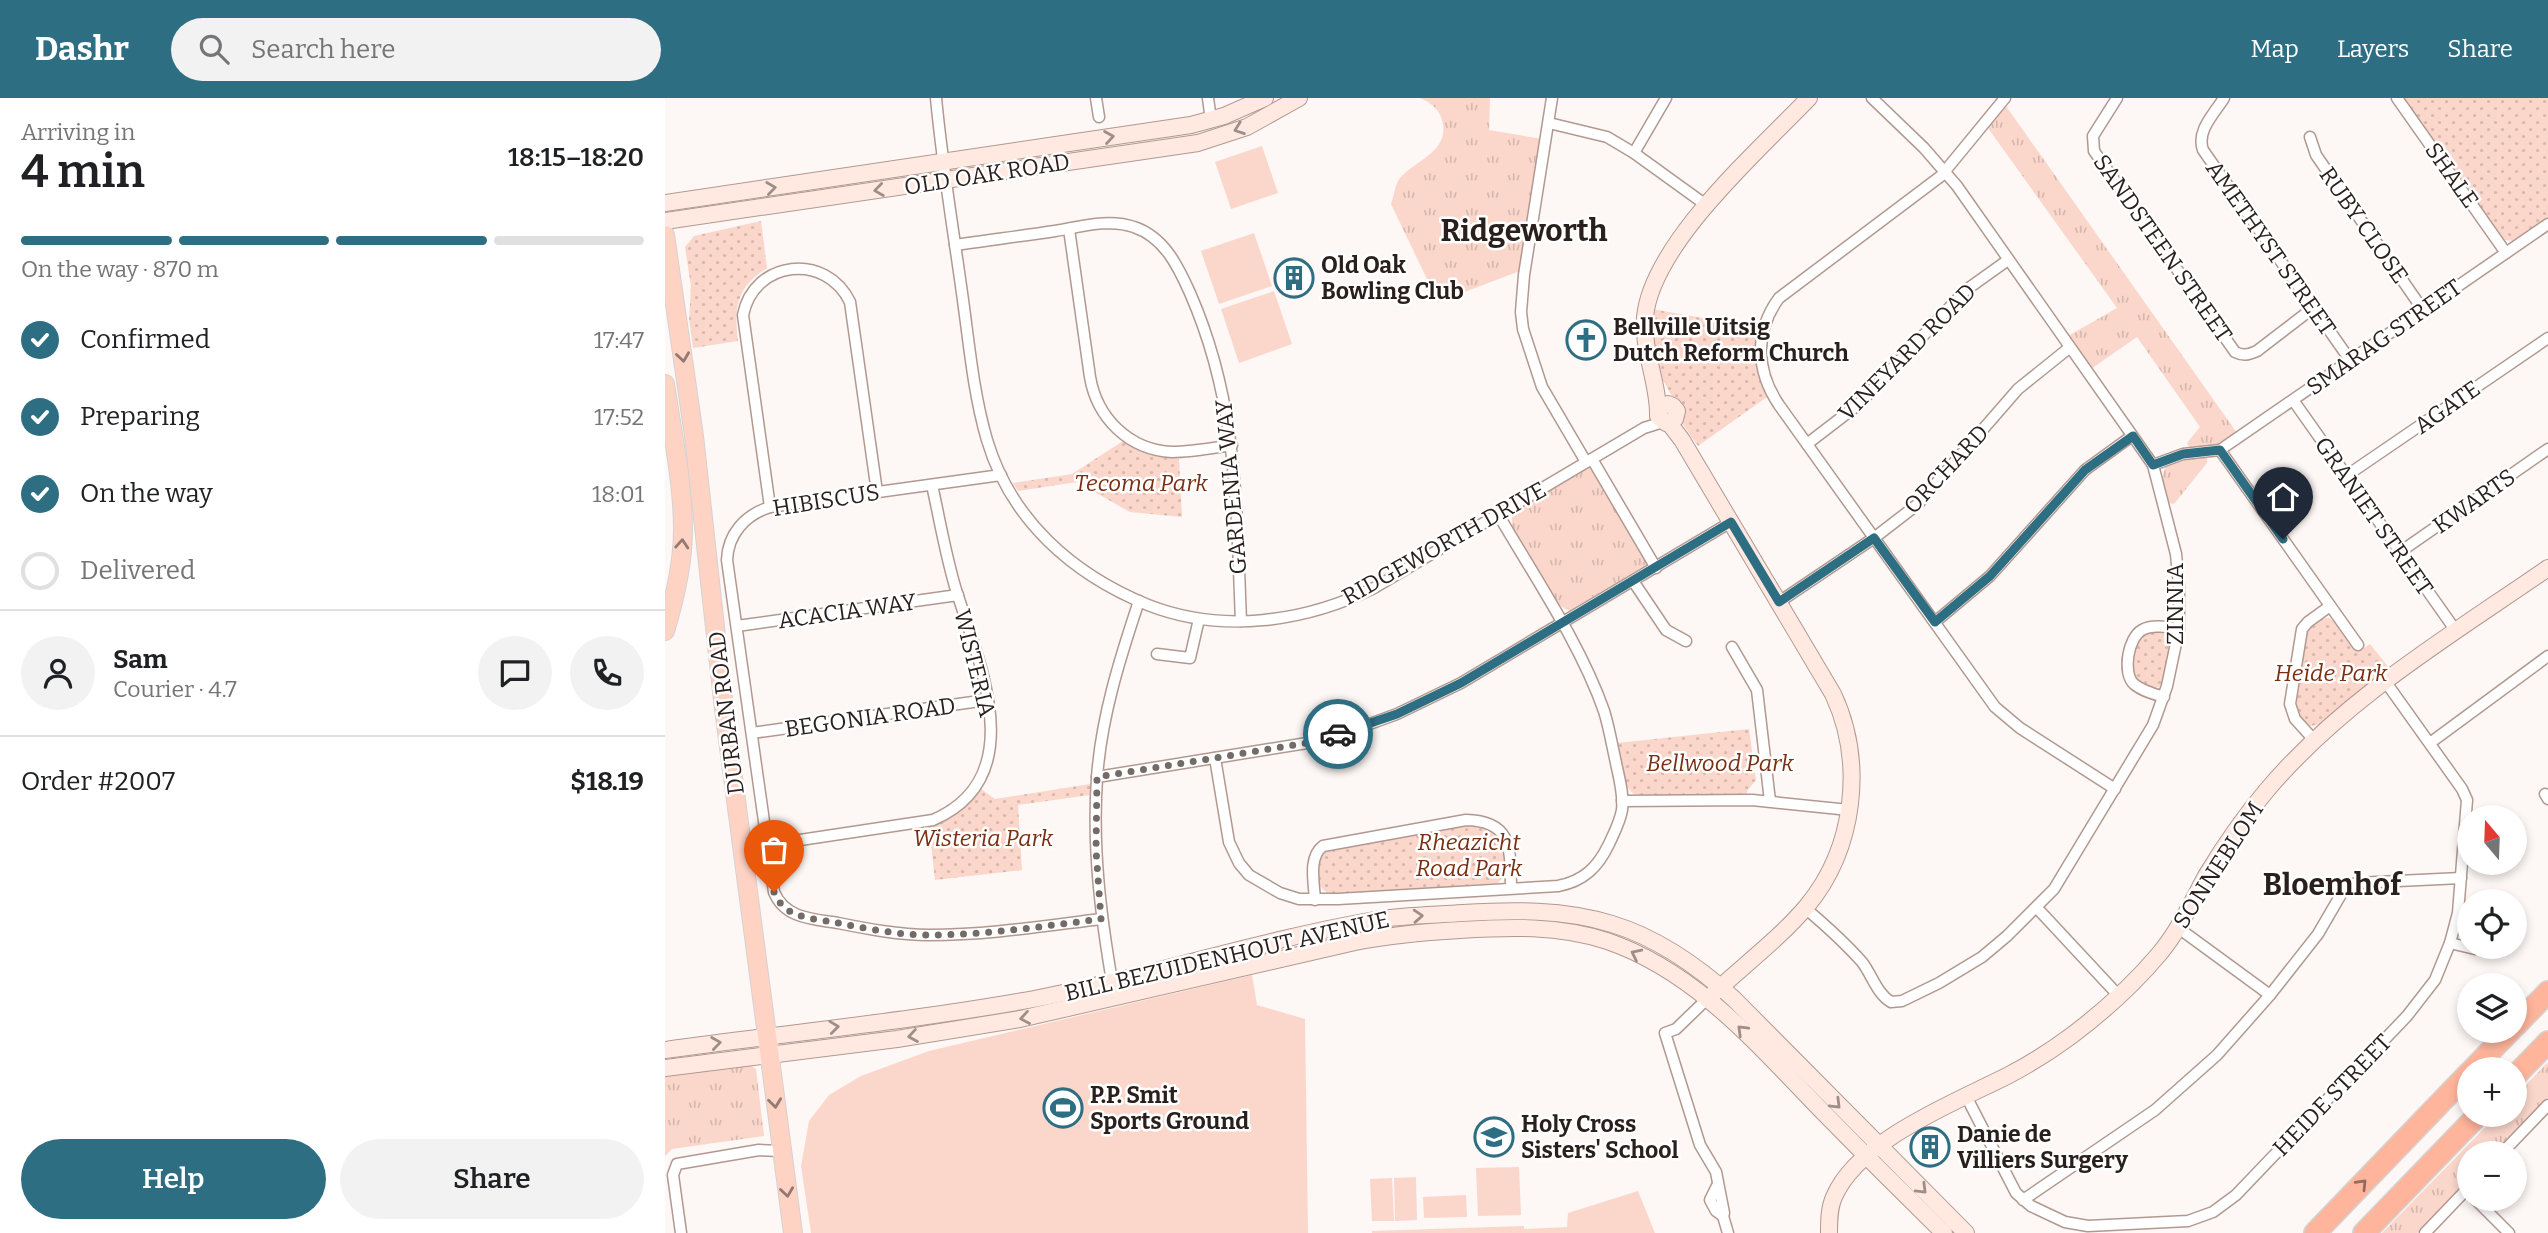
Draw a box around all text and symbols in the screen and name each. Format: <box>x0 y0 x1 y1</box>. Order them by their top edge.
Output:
search box <box>171 18 661 81</box>
text: Dashr <box>35 29 129 69</box>
icon: search <box>195 30 233 68</box>
text: Search here <box>251 34 395 65</box>
text: Map <box>2251 35 2299 63</box>
text: Layers <box>2337 35 2409 63</box>
text: Share <box>2447 35 2513 63</box>
text: Arriving in <box>21 118 135 146</box>
one-way arrow <box>1233 121 1245 135</box>
one-way arrow <box>1103 130 1115 145</box>
street label: SHALE <box>2419 137 2485 213</box>
text: 18:15–18:20 <box>508 142 644 173</box>
text: 4 min <box>21 144 145 199</box>
street label: OLD OAK ROAD <box>902 147 1072 201</box>
street label: SANDSTEEN STREET <box>2088 149 2238 347</box>
street label: AMETHYST STREET <box>2200 155 2342 341</box>
street label: RUBY CLOSE <box>2314 161 2414 289</box>
one-way arrow <box>765 181 777 196</box>
one-way arrow <box>873 183 885 198</box>
district label: Ridgeworth <box>1441 213 1607 249</box>
place label: Old Oak Bowling Club <box>1321 251 1464 305</box>
text: On the way · 870 m <box>21 255 219 283</box>
building icon: Old Oak Bowling Club <box>1273 257 1315 299</box>
street label: SMARAG STREET <box>2301 273 2467 401</box>
street label: VINEYARD ROAD <box>1832 277 1982 427</box>
place label: Bellville Uitsig Dutch Reform Church <box>1613 313 1849 367</box>
church icon: Bellville Uitsig Dutch Reform Church <box>1565 319 1607 361</box>
icon: check <box>21 321 59 359</box>
text: Confirmed <box>80 324 210 355</box>
text: 17:47 <box>594 326 644 354</box>
one-way arrow <box>675 351 690 362</box>
street label: AGATE <box>2409 374 2485 440</box>
icon: check <box>21 398 59 436</box>
street label: GARDENIA WAY <box>1209 398 1253 576</box>
text: Preparing <box>80 401 200 432</box>
text: 17:52 <box>594 403 644 431</box>
street label: ORCHARD <box>1898 419 1994 519</box>
street label: GRANIET STREET <box>2309 431 2439 601</box>
street label: KWARTS <box>2427 463 2521 539</box>
pin <box>2253 467 2313 539</box>
park label: Tecoma Park <box>1074 469 1208 497</box>
icon: check <box>21 475 59 513</box>
street label: RIDGEWORTH DRIVE <box>1337 475 1551 611</box>
text: On the way <box>80 478 213 509</box>
street label: HIBISCUS <box>770 478 882 522</box>
icon: home <box>2264 478 2302 516</box>
text: 18:01 <box>592 480 644 508</box>
one-way arrow <box>674 538 689 549</box>
text: Delivered <box>80 555 195 586</box>
street label: ZINNIA <box>2161 562 2189 645</box>
street label: ACACIA WAY <box>776 587 918 635</box>
street label: WISTERIA <box>948 606 1002 720</box>
street label: DURBAN ROAD <box>702 630 750 796</box>
button: person <box>21 636 95 710</box>
button: chat <box>478 636 552 710</box>
button: phone <box>570 636 644 710</box>
text: Sam <box>113 644 168 675</box>
park label: Heide Park <box>2275 659 2388 687</box>
text: Courier · 4.7 <box>113 675 237 703</box>
street label: BEGONIA ROAD <box>783 691 957 743</box>
courier <box>1303 699 1373 769</box>
icon: car <box>1319 715 1357 753</box>
park label: Bellwood Park <box>1646 749 1794 777</box>
text: Order #2007 <box>21 766 175 797</box>
text: $18.19 <box>570 766 644 797</box>
street label: SONNEBLOM <box>2167 796 2269 934</box>
north arrow <box>2457 805 2527 875</box>
map controls <box>2457 805 2527 1211</box>
pin <box>744 820 804 892</box>
park label: Wisteria Park <box>913 824 1054 852</box>
park label: Rheazicht Road Park <box>1416 828 1523 882</box>
icon: bag <box>755 831 793 869</box>
district label: Bloemhof <box>2263 867 2403 903</box>
button: locate <box>2457 889 2527 959</box>
street label: BILL BEZUIDENHOUT AVENUE <box>1062 905 1392 1007</box>
one-way arrow <box>1413 909 1424 924</box>
one-way arrow <box>1631 948 1643 962</box>
button: layers <box>2457 973 2527 1043</box>
one-way arrow <box>1019 1010 1031 1025</box>
one-way arrow <box>828 1020 840 1035</box>
one-way arrow <box>1737 1026 1750 1039</box>
one-way arrow <box>907 1028 919 1043</box>
street label: HEIDE STREET <box>2267 1028 2397 1162</box>
one-way arrow <box>710 1035 722 1050</box>
button: + <box>2457 1057 2527 1127</box>
place label: P.P. Smit Sports Ground <box>1090 1081 1249 1135</box>
sports icon: P.P. Smit Sports Ground <box>1042 1087 1084 1129</box>
one-way arrow <box>1828 1095 1841 1108</box>
one-way arrow <box>767 1097 782 1109</box>
place label: Holy Cross Sisters' School <box>1521 1110 1679 1164</box>
school or university icon: Holy Cross Sisters' School <box>1473 1116 1515 1158</box>
place label: Danie de Villiers Surgery <box>1957 1120 2128 1174</box>
building icon: Danie de Villiers Surgery <box>1909 1126 1951 1168</box>
button: Help <box>21 1139 326 1219</box>
button: Share <box>340 1139 644 1219</box>
button: − <box>2457 1141 2527 1211</box>
one-way arrow <box>2354 1179 2367 1192</box>
one-way arrow <box>1914 1181 1927 1194</box>
one-way arrow <box>779 1186 794 1198</box>

